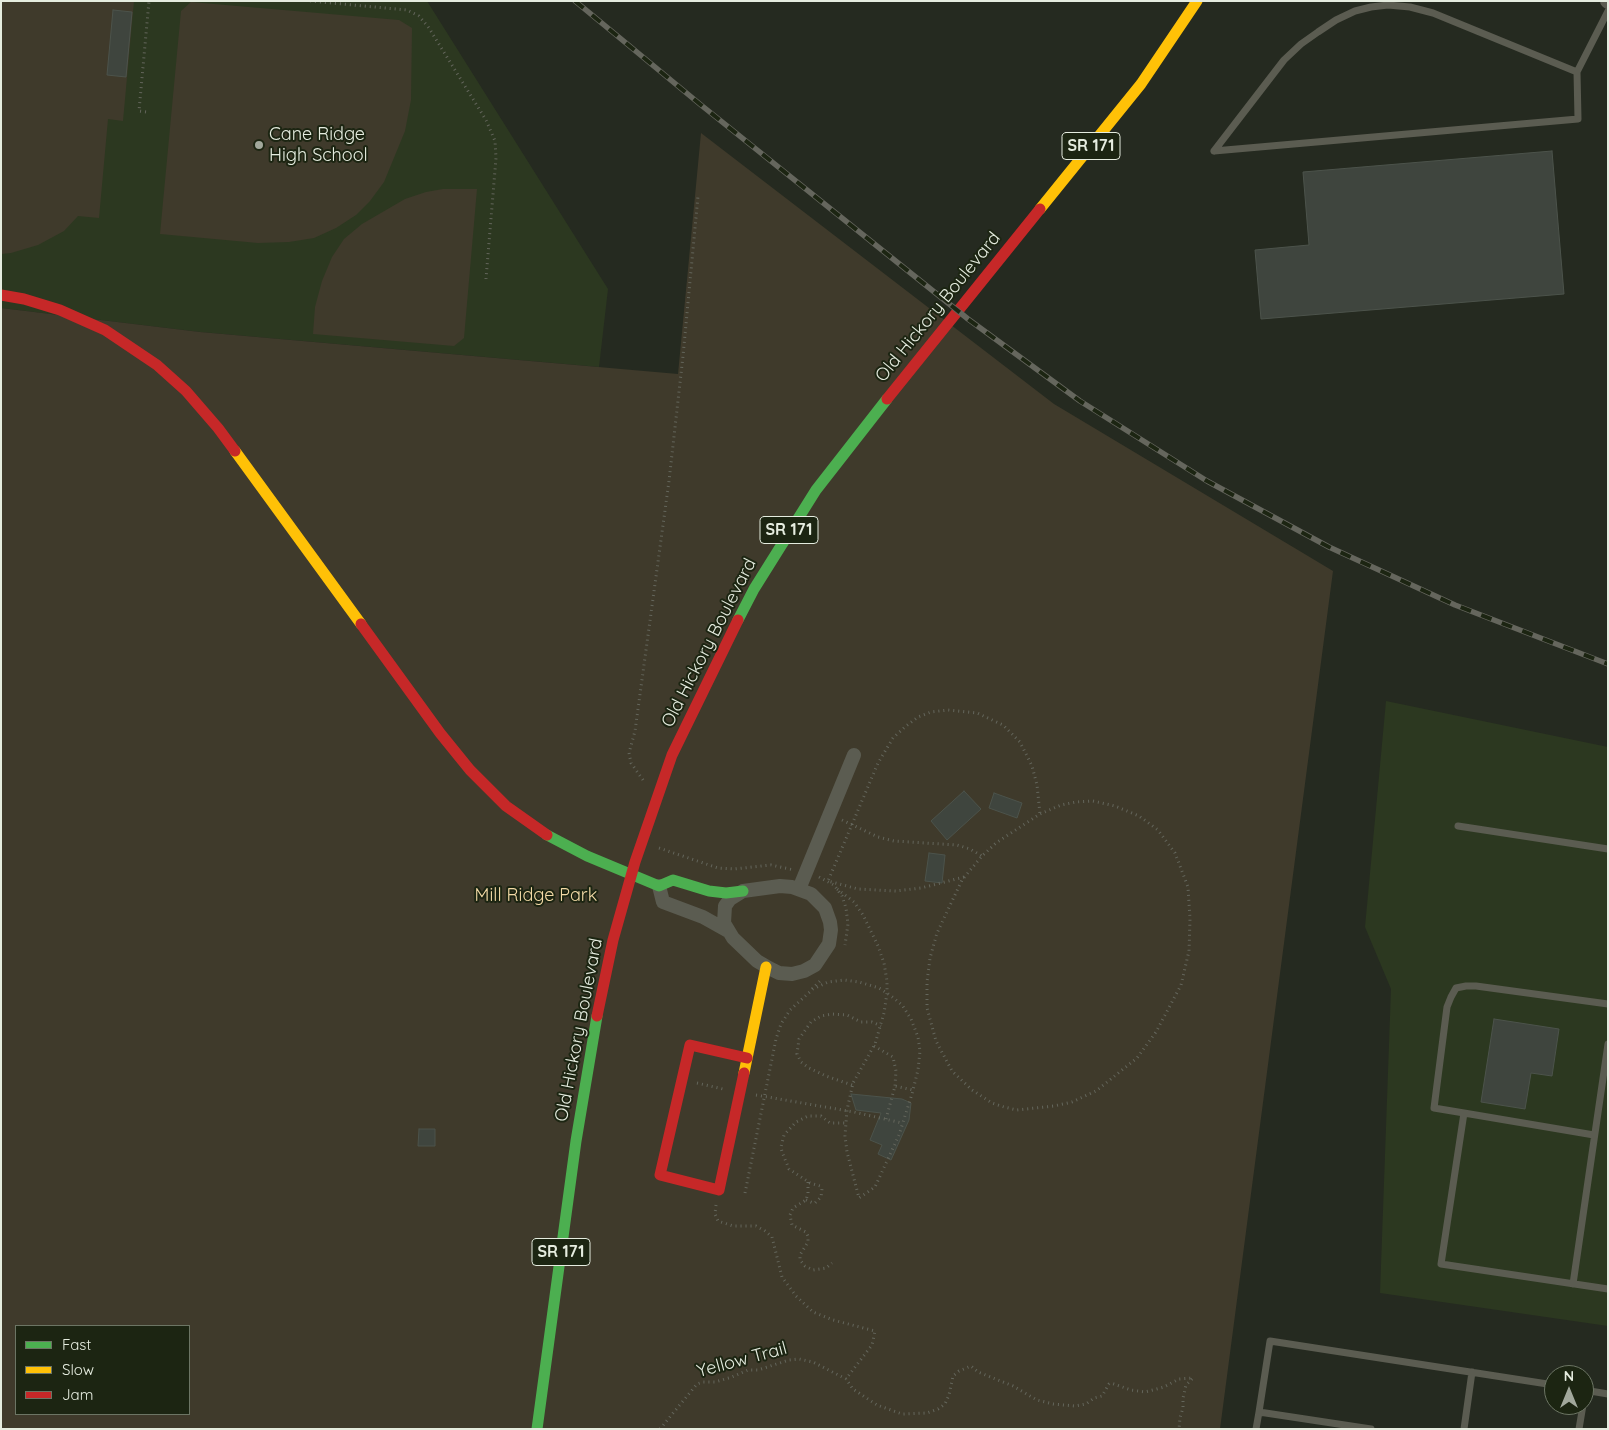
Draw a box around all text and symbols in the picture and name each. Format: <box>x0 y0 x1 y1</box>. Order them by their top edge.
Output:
place label: Cane Ridge High School <box>269 124 368 166</box>
road number: SR 171 <box>1062 132 1120 160</box>
marker: Cane Ridge High School <box>253 139 265 151</box>
street label: Old Hickory Boulevard <box>871 228 1005 386</box>
road number: SR 171 <box>760 516 818 544</box>
street label: Old Hickory Boulevard <box>657 555 761 731</box>
park label: Mill Ridge Park <box>475 885 597 907</box>
street label: Old Hickory Boulevard <box>551 936 607 1124</box>
road number: SR 171 <box>532 1238 590 1266</box>
legend <box>15 1325 190 1415</box>
text: Fast <box>62 1335 91 1354</box>
street label: Yellow Trail <box>695 1338 789 1382</box>
text: Slow <box>62 1360 94 1379</box>
north arrow <box>1544 1365 1594 1415</box>
text: N <box>1564 1367 1574 1385</box>
text: Jam <box>62 1385 93 1404</box>

